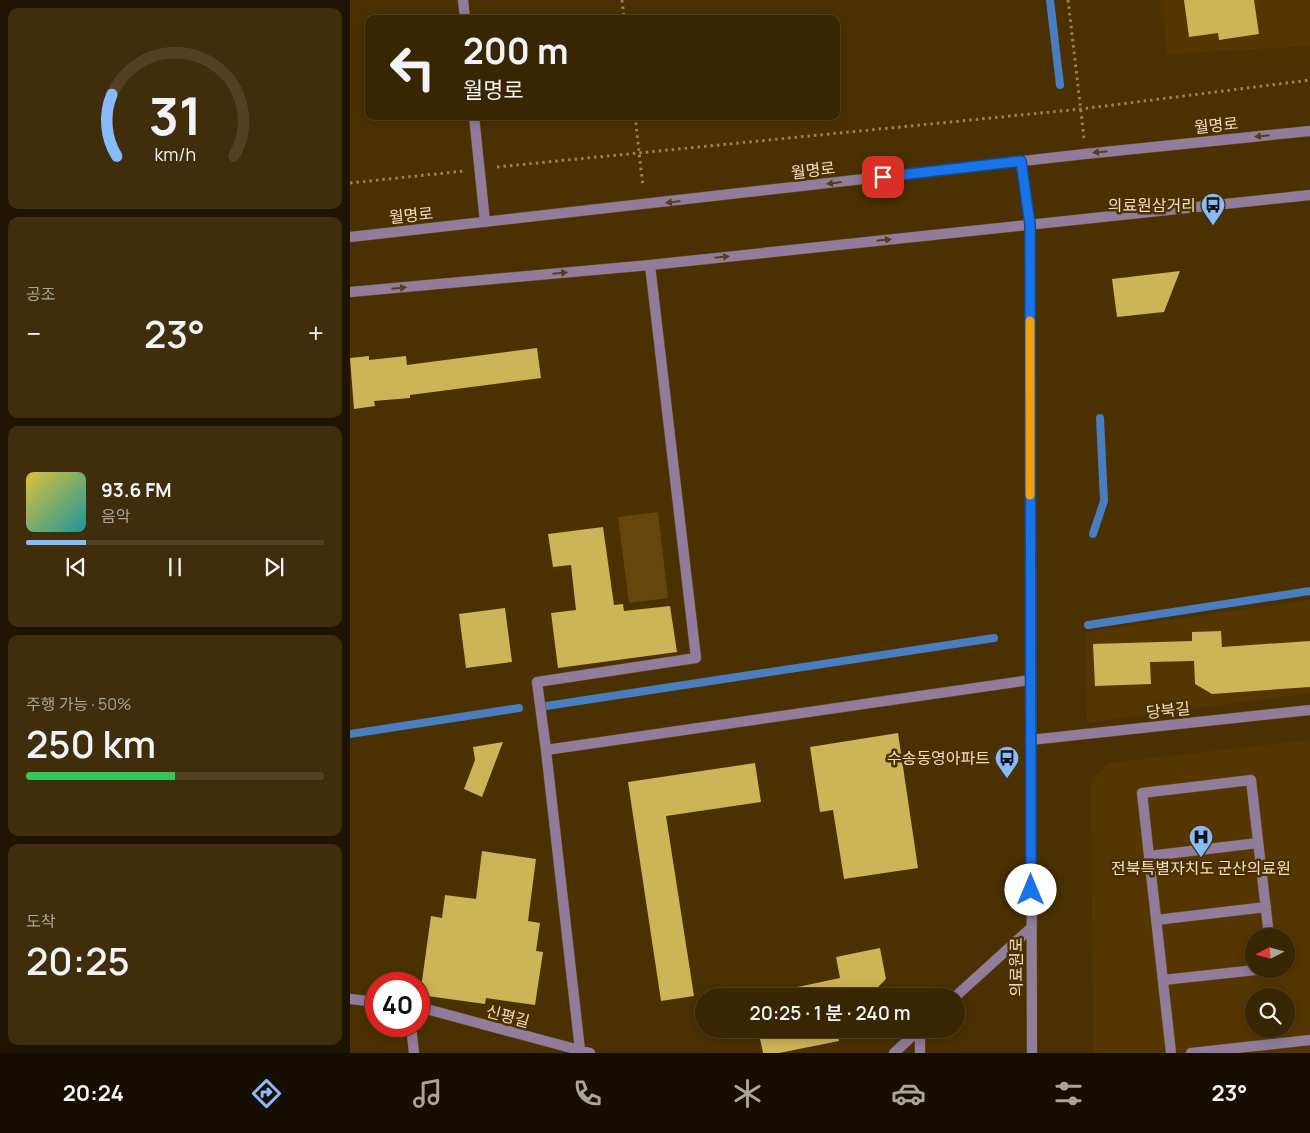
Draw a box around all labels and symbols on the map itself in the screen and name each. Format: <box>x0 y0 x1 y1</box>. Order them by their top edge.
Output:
street label: 월명로 <box>1193 112 1239 138</box>
one-way arrow <box>1253 132 1269 140</box>
one-way arrow <box>1092 148 1108 156</box>
street label: 월명로 <box>790 156 837 184</box>
pin <box>862 156 904 198</box>
one-way arrow <box>826 179 842 187</box>
bus stop icon: 의료원삼거리 <box>1200 192 1226 226</box>
place label: 의료원삼거리 <box>1108 194 1196 216</box>
one-way arrow <box>664 198 680 206</box>
street label: 월명로 <box>388 202 434 228</box>
one-way arrow <box>876 236 892 244</box>
one-way arrow <box>714 253 730 261</box>
one-way arrow <box>553 269 569 277</box>
one-way arrow <box>391 284 407 292</box>
street label: 당북길 <box>1145 697 1191 723</box>
bus stop icon: 수송동영아파트 <box>994 745 1020 779</box>
place label: 수송동영아파트 <box>887 747 990 769</box>
hospital icon: 전북특별자치도 군산의료원 <box>1188 824 1214 858</box>
place label: 전북특별자치도 군산의료원 <box>1111 857 1291 879</box>
position arrow <box>1004 863 1056 915</box>
north arrow <box>1245 928 1295 978</box>
street label: 의료원로 <box>1005 937 1027 996</box>
speed limit sign: 40 <box>365 972 430 1037</box>
street label: 신평길 <box>484 1000 532 1032</box>

